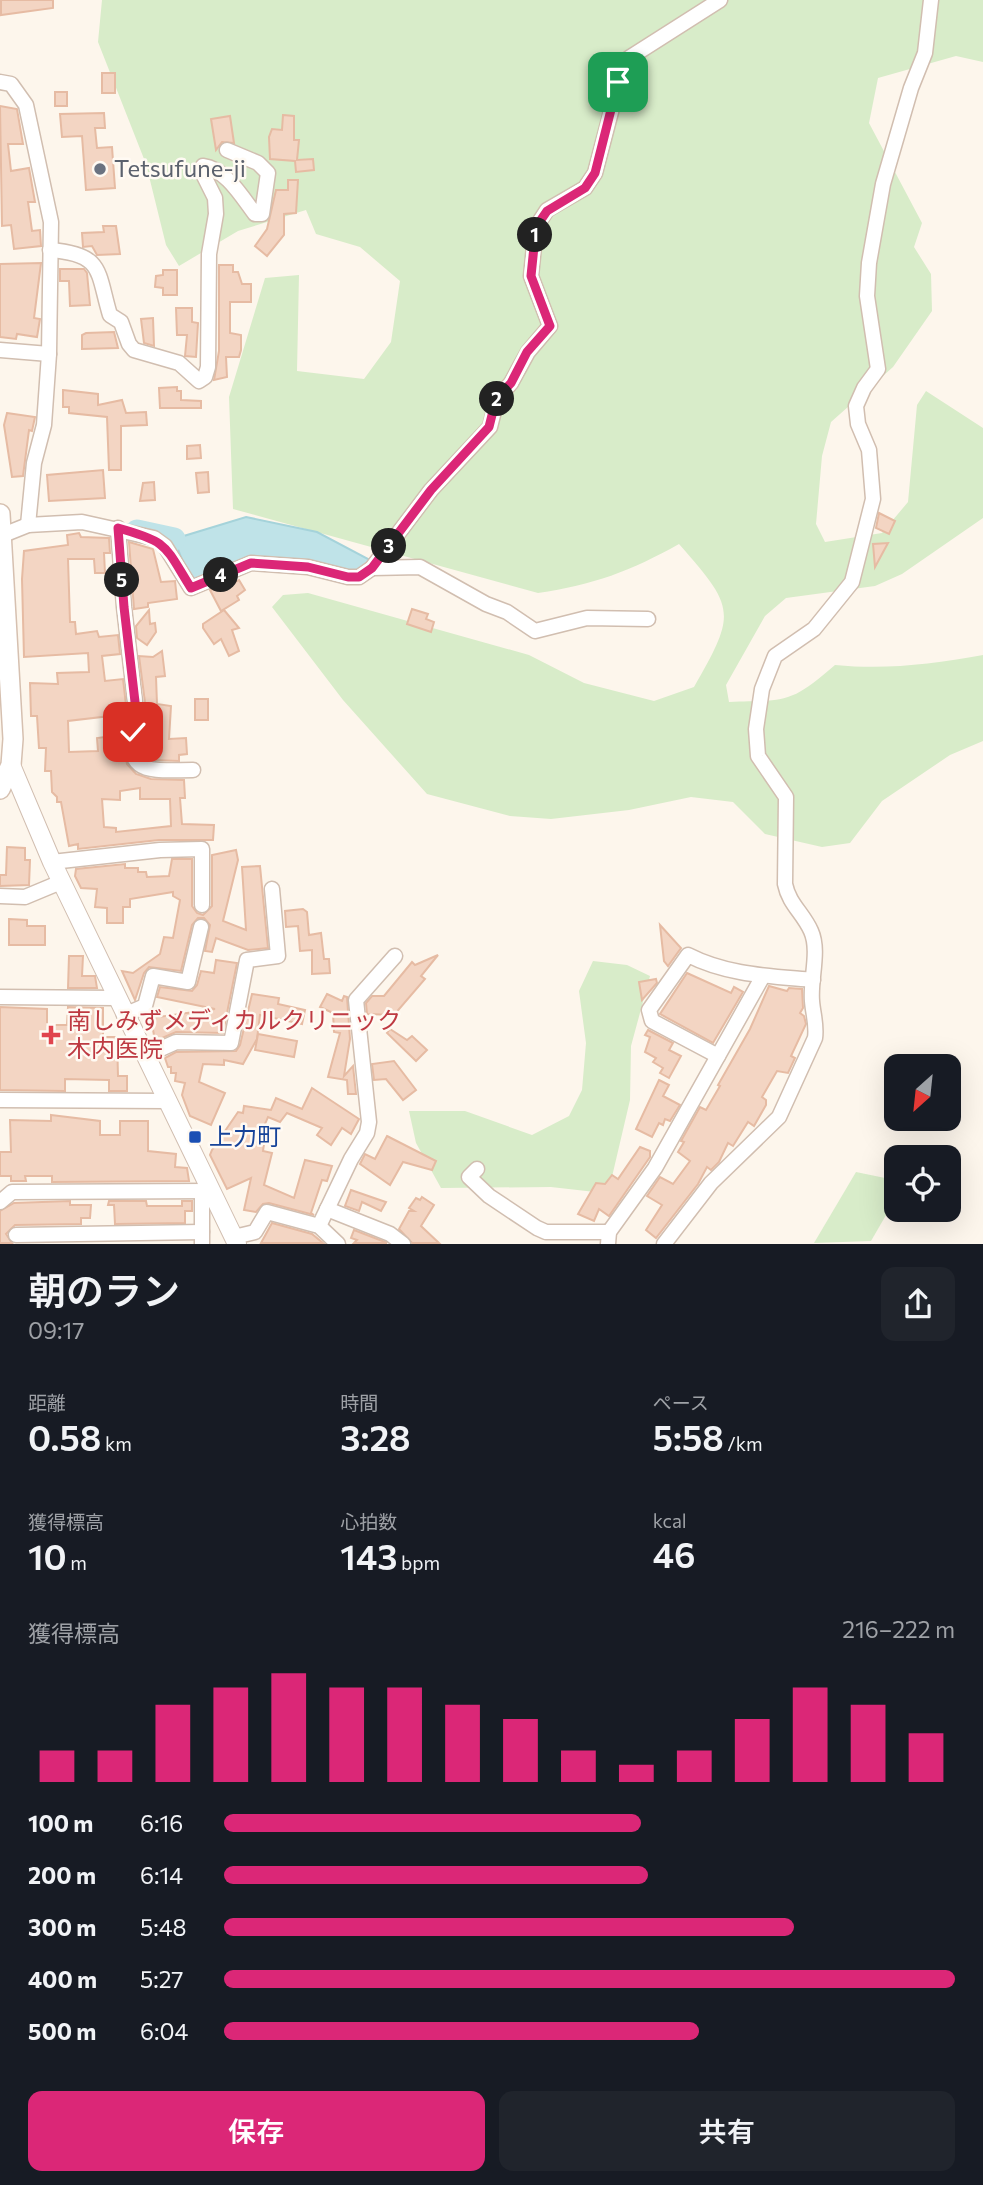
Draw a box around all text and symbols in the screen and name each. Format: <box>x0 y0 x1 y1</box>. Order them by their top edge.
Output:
pin <box>588 52 648 112</box>
icon: arrive <box>599 63 637 101</box>
place label: Tetsufune-ji <box>114 153 246 182</box>
marker: Tetsufune-ji <box>92 161 108 177</box>
pin: 1 <box>518 218 552 252</box>
text: 1 <box>530 223 539 246</box>
pin: 2 <box>480 382 514 416</box>
text: 2 <box>491 387 502 410</box>
pin: 3 <box>372 528 406 564</box>
text: 3 <box>383 534 394 557</box>
pin: 4 <box>204 558 238 592</box>
pin: 5 <box>104 562 140 598</box>
text: 4 <box>215 563 226 586</box>
text: 5 <box>116 568 127 591</box>
pin <box>103 702 163 762</box>
icon: check <box>114 713 152 751</box>
place label: 南しみずメディカルクリニック 木内医院 <box>67 1005 401 1062</box>
marker: 南しみずメディカルクリニック 木内医院 <box>41 1025 61 1045</box>
north arrow <box>884 1054 961 1130</box>
map controls <box>884 1054 961 1222</box>
place label: 上力町 <box>209 1121 281 1150</box>
marker: 上力町 <box>187 1129 203 1145</box>
button: locate <box>884 1145 961 1222</box>
text: 朝のラン <box>28 1266 180 1313</box>
button: share <box>881 1267 955 1341</box>
text: 09:17 <box>28 1316 84 1344</box>
text: 距離 <box>28 1391 66 1414</box>
text: 時間 <box>340 1391 378 1414</box>
text: ペース <box>653 1391 709 1414</box>
text: 0.58 <box>28 1415 101 1458</box>
text: 3:28 <box>340 1415 411 1458</box>
text: 5:58 <box>653 1415 724 1458</box>
text: km <box>101 1432 132 1455</box>
text: /km <box>724 1432 763 1455</box>
text: kcal <box>653 1509 687 1532</box>
text: 獲得標高 <box>28 1510 104 1533</box>
text: 心拍数 <box>340 1510 397 1533</box>
text: 46 <box>653 1532 695 1575</box>
text: 10 <box>28 1534 67 1577</box>
text: 143 <box>340 1534 397 1577</box>
text: m <box>67 1551 87 1574</box>
text: bpm <box>397 1551 440 1574</box>
text: 216–222 m <box>842 1615 955 1643</box>
text: 獲得標高 <box>28 1619 120 1647</box>
text: 100 m <box>28 1809 93 1837</box>
text: 6:16 <box>140 1809 183 1837</box>
text: 200 m <box>28 1861 96 1889</box>
text: 6:14 <box>140 1861 183 1889</box>
text: 300 m <box>28 1913 96 1941</box>
text: 5:48 <box>140 1913 186 1941</box>
text: 400 m <box>28 1965 97 1993</box>
text: 5:27 <box>140 1965 183 1993</box>
text: 500 m <box>28 2017 96 2045</box>
text: 6:04 <box>140 2017 188 2045</box>
button: 保存 <box>28 2091 485 2171</box>
button: 共有 <box>499 2091 955 2171</box>

